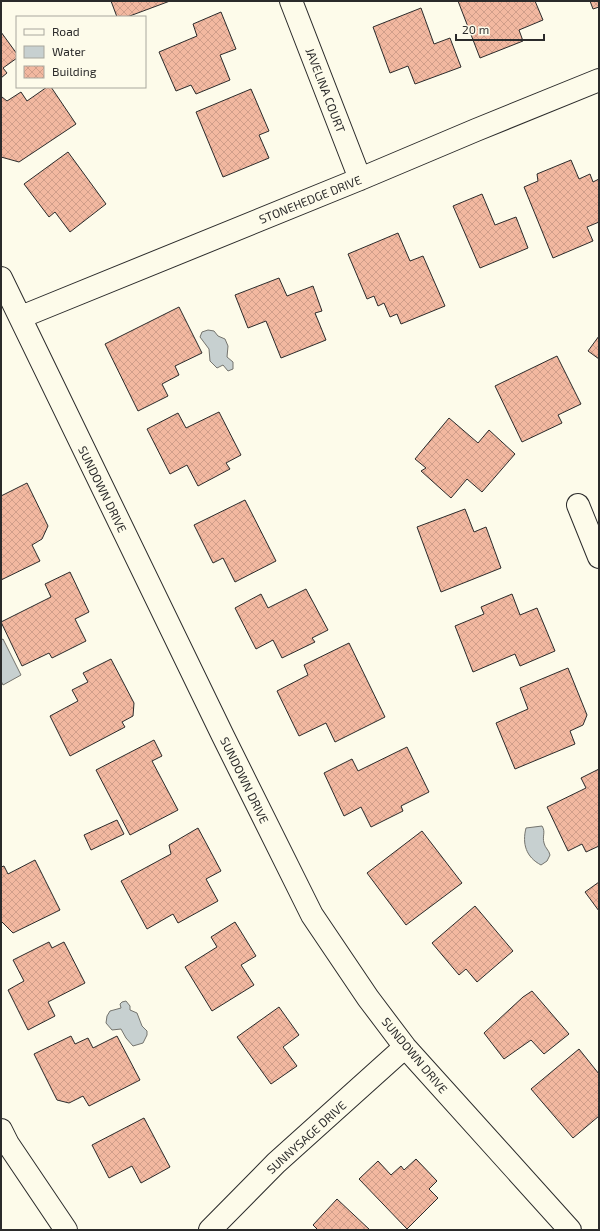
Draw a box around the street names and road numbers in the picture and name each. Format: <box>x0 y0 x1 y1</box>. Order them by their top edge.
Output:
street label: JAVELINA COURT <box>303 46 349 134</box>
street label: STONEHEDGE DRIVE <box>257 172 363 226</box>
street label: SUNDOWN DRIVE <box>76 444 130 535</box>
street label: SUNDOWN DRIVE <box>218 735 272 826</box>
street label: SUNDOWN DRIVE <box>379 1014 451 1096</box>
street label: SUNNYSAGE DRIVE <box>263 1097 349 1176</box>

